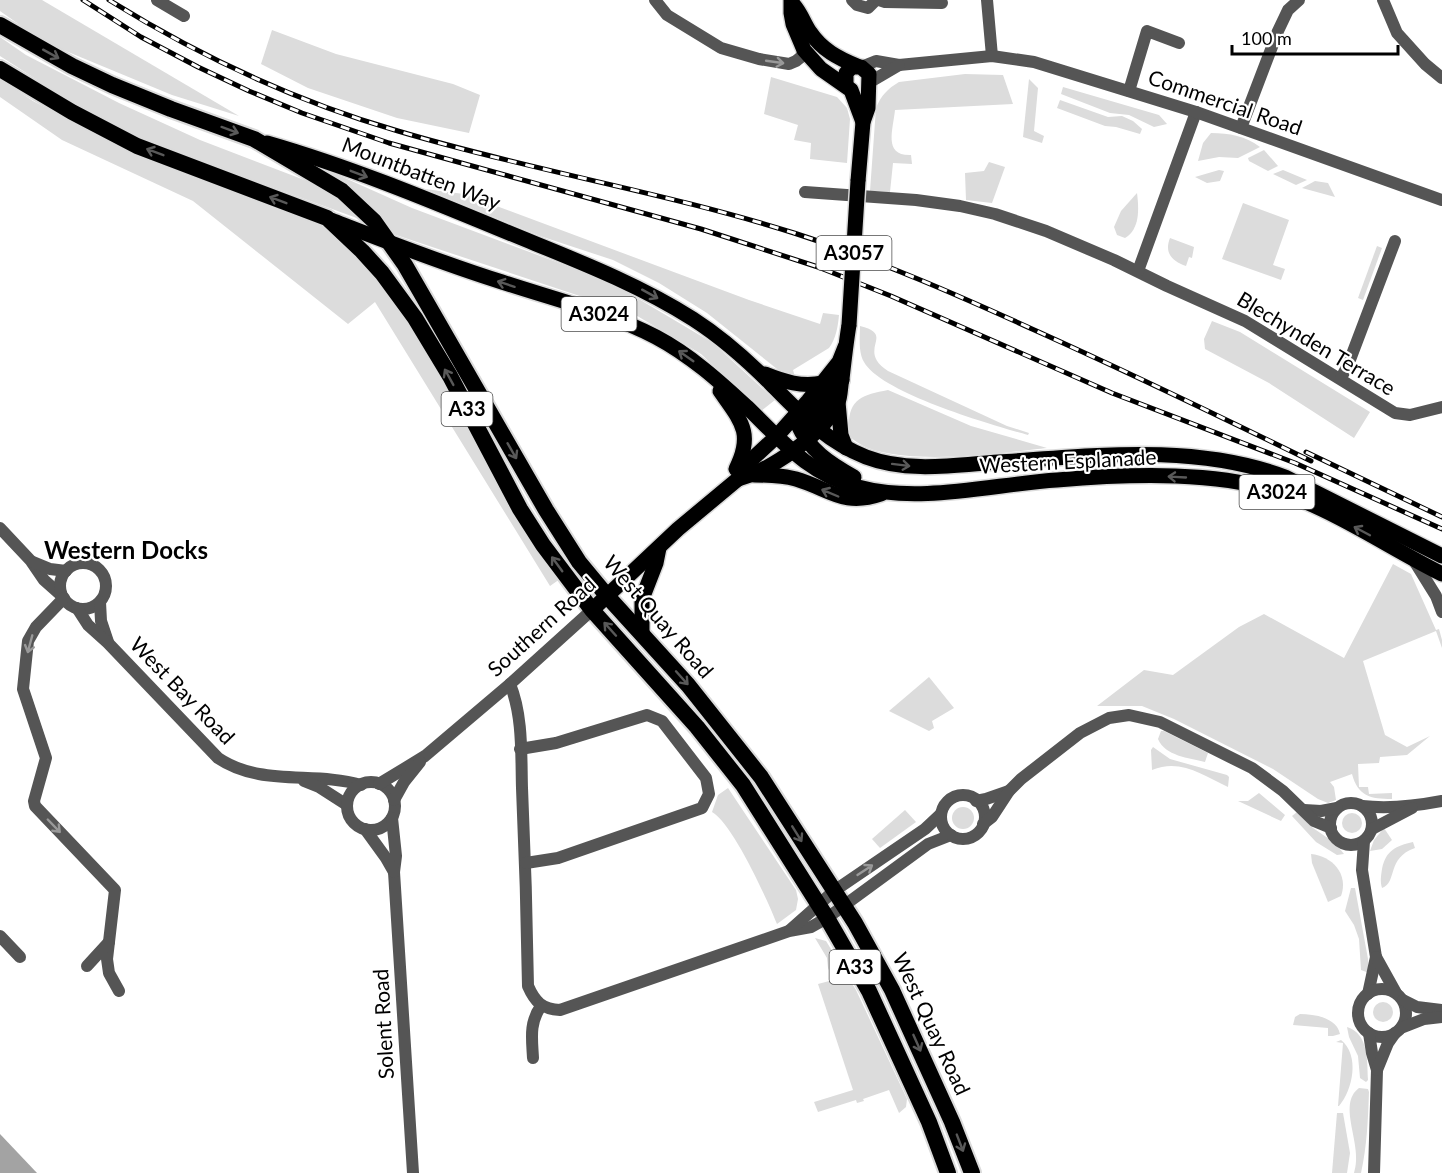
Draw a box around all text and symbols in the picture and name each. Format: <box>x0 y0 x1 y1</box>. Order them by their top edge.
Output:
scale bar <box>1232 18 1398 56</box>
text: 100 m <box>1241 27 1292 49</box>
one-way arrow <box>42 48 59 60</box>
one-way arrow <box>765 56 785 67</box>
street label: Commercial Road <box>1145 64 1306 140</box>
one-way arrow <box>220 126 239 137</box>
street label: Mountbatten Way <box>339 131 504 214</box>
one-way arrow <box>146 146 164 157</box>
one-way arrow <box>349 169 368 180</box>
one-way arrow <box>269 194 288 205</box>
road number: A3057 <box>816 236 892 270</box>
one-way arrow <box>497 278 516 289</box>
street label: Blechynden Terrace <box>1233 286 1400 400</box>
one-way arrow <box>641 288 658 300</box>
road number: A3024 <box>562 297 636 331</box>
one-way arrow <box>679 350 695 362</box>
one-way arrow <box>443 369 455 386</box>
road number: A33 <box>442 392 492 426</box>
one-way arrow <box>506 442 518 459</box>
street label: Western Esplanade <box>979 443 1157 478</box>
one-way arrow <box>891 460 910 471</box>
one-way arrow <box>1167 472 1187 483</box>
road number: A3024 <box>1240 475 1314 509</box>
one-way arrow <box>822 486 840 498</box>
one-way arrow <box>1353 525 1371 536</box>
district label: Western Docks <box>44 535 208 564</box>
street label: West Quay Road <box>599 550 719 683</box>
one-way arrow <box>550 556 563 572</box>
street label: Southern Road <box>482 571 600 681</box>
one-way arrow <box>603 622 617 637</box>
street label: West Bay Road <box>126 631 241 749</box>
one-way arrow <box>23 634 35 653</box>
one-way arrow <box>674 670 689 685</box>
one-way arrow <box>47 818 61 833</box>
one-way arrow <box>792 825 804 842</box>
one-way arrow <box>856 863 873 875</box>
street label: West Quay Road <box>888 948 976 1099</box>
road number: A33 <box>830 950 880 984</box>
street label: Solent Road <box>367 968 398 1080</box>
one-way arrow <box>912 1034 923 1052</box>
one-way arrow <box>955 1134 966 1152</box>

